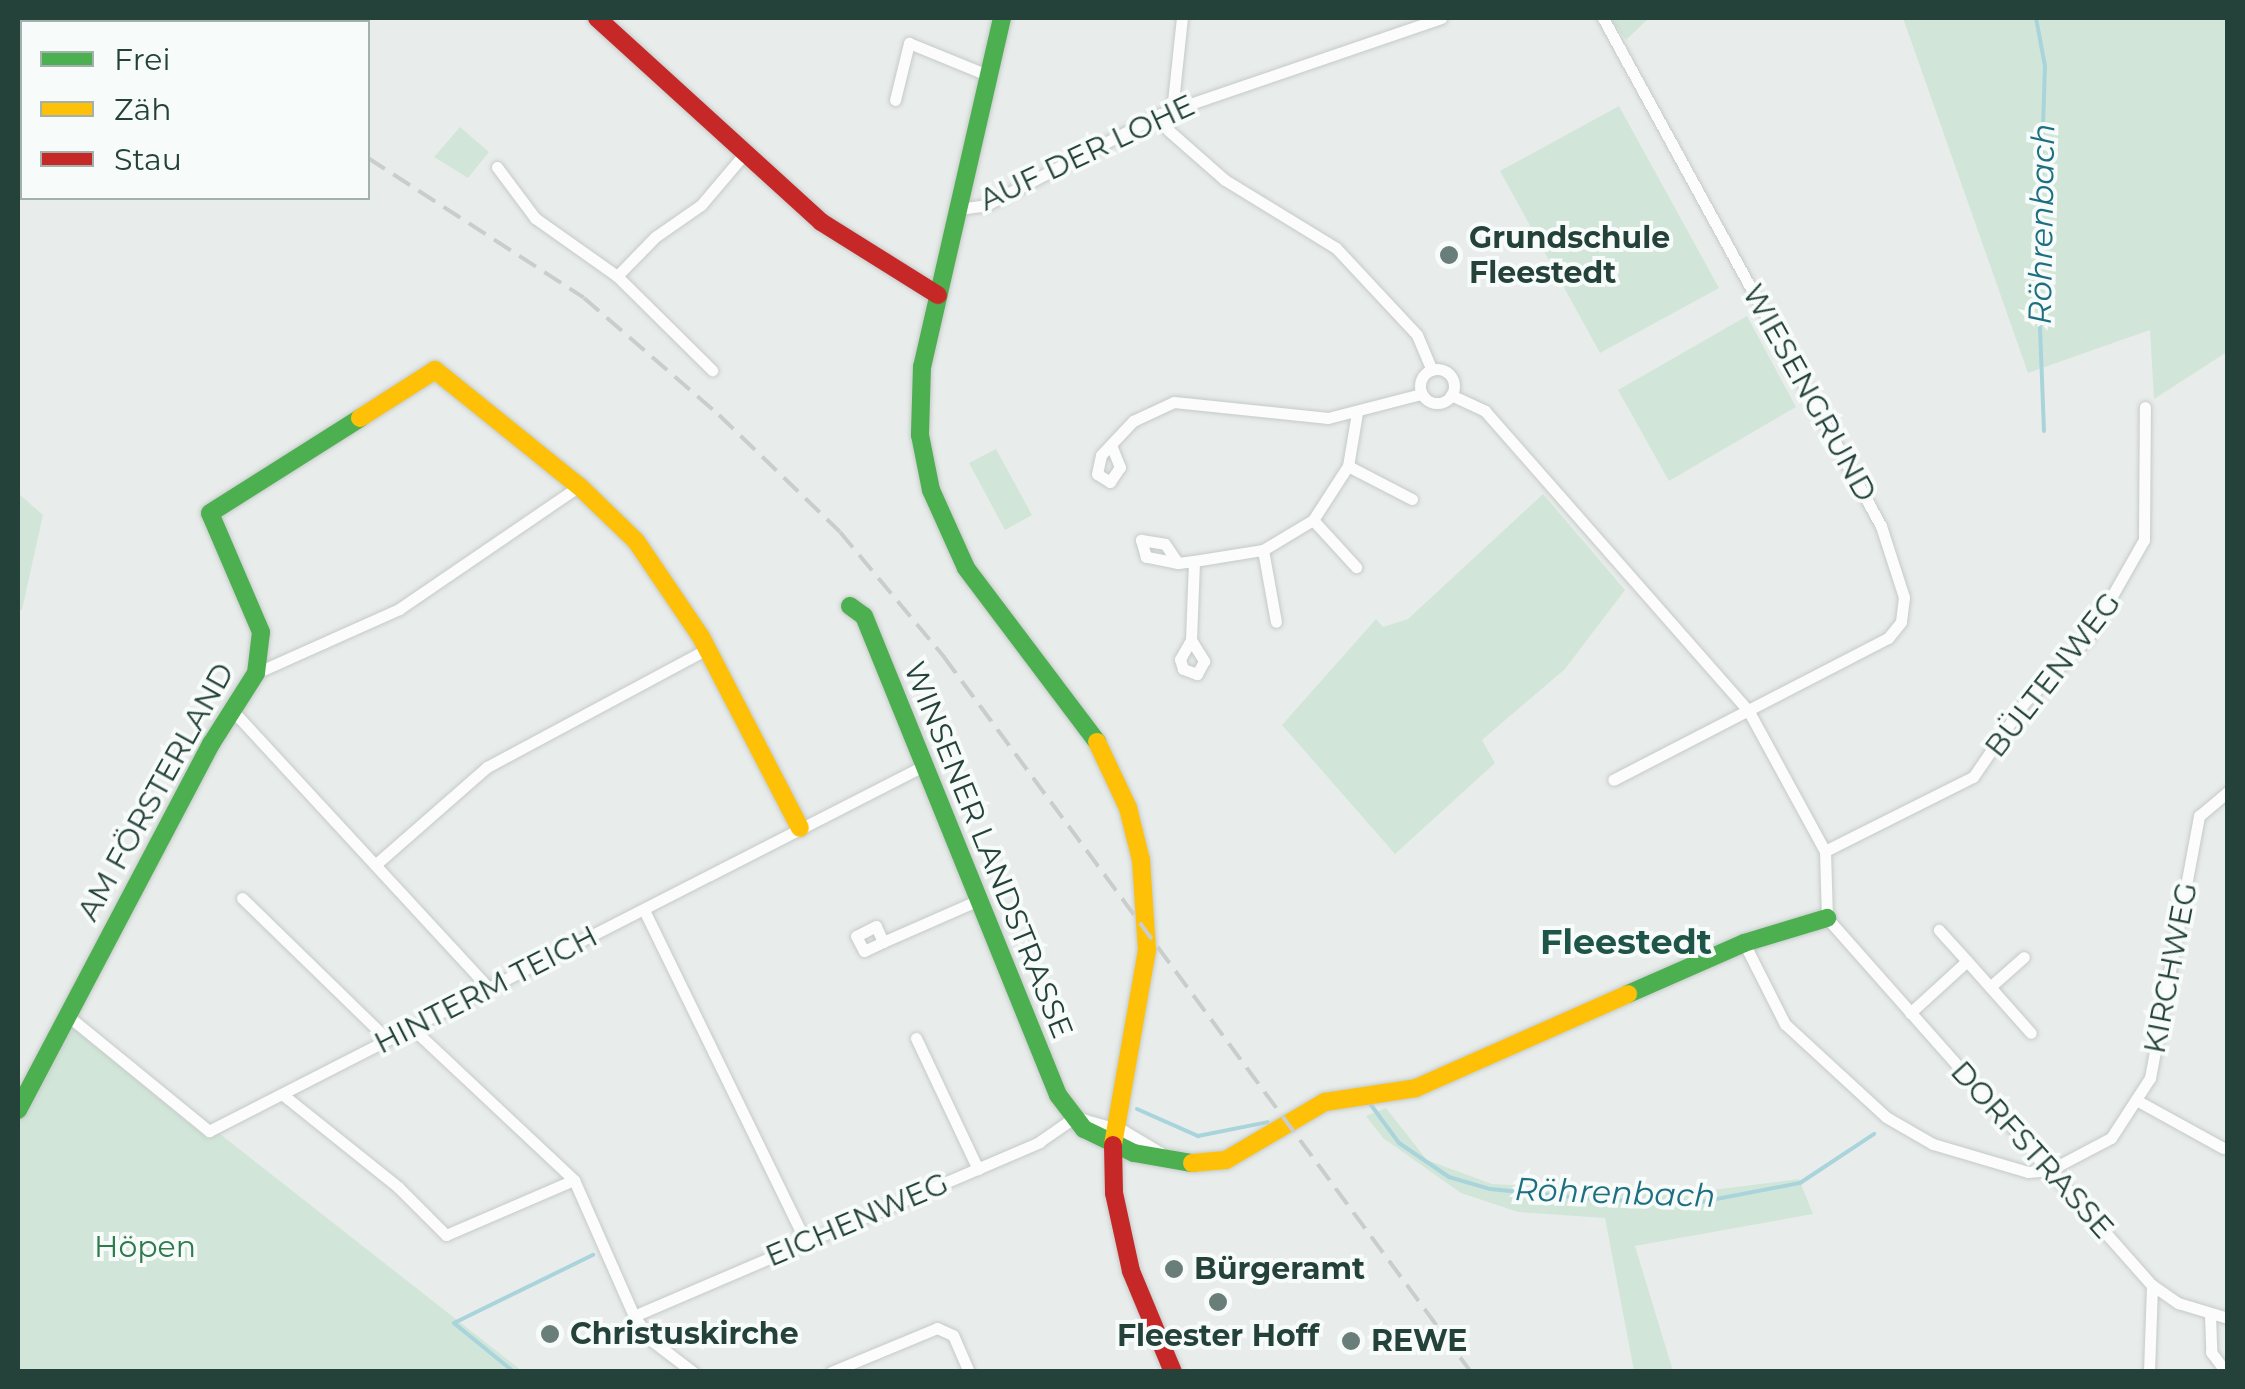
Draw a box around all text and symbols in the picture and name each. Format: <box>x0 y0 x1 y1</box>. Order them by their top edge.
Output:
legend <box>20 20 370 200</box>
text: Frei <box>114 41 171 78</box>
street label: AUF DER LOHE <box>974 87 1200 219</box>
text: Zäh <box>114 91 172 128</box>
water label: Röhrenbach <box>2021 123 2063 325</box>
text: Stau <box>114 141 182 178</box>
place label: Grundschule Fleestedt <box>1469 220 1670 290</box>
marker: Grundschule Fleestedt <box>1438 244 1460 266</box>
street label: WIESENGRUND <box>1734 278 1884 508</box>
street label: BÜLTENWEG <box>1978 585 2128 765</box>
street label: AM FÖRSTERLAND <box>70 657 242 927</box>
street label: WINSENER LANDSTRASSE <box>896 657 1080 1043</box>
street label: KIRCHWEG <box>2137 879 2205 1057</box>
street label: HINTERM TEICH <box>369 918 603 1062</box>
district label: Fleestedt <box>1540 921 1712 963</box>
street label: DORFSTRASSE <box>1943 1054 2121 1246</box>
street label: EICHENWEG <box>760 1165 954 1275</box>
water label: Röhrenbach <box>1514 1170 1716 1216</box>
park label: Höpen <box>94 1229 196 1265</box>
place label: Bürgeramt <box>1194 1251 1365 1287</box>
marker: Bürgeramt <box>1163 1258 1185 1280</box>
marker: Fleester Hoff <box>1207 1291 1229 1313</box>
place label: Christuskirche <box>570 1316 799 1352</box>
place label: Fleester Hoff <box>1117 1318 1319 1354</box>
marker: Christuskirche <box>539 1323 561 1345</box>
place label: REWE <box>1371 1323 1467 1359</box>
marker: REWE <box>1340 1330 1362 1352</box>

